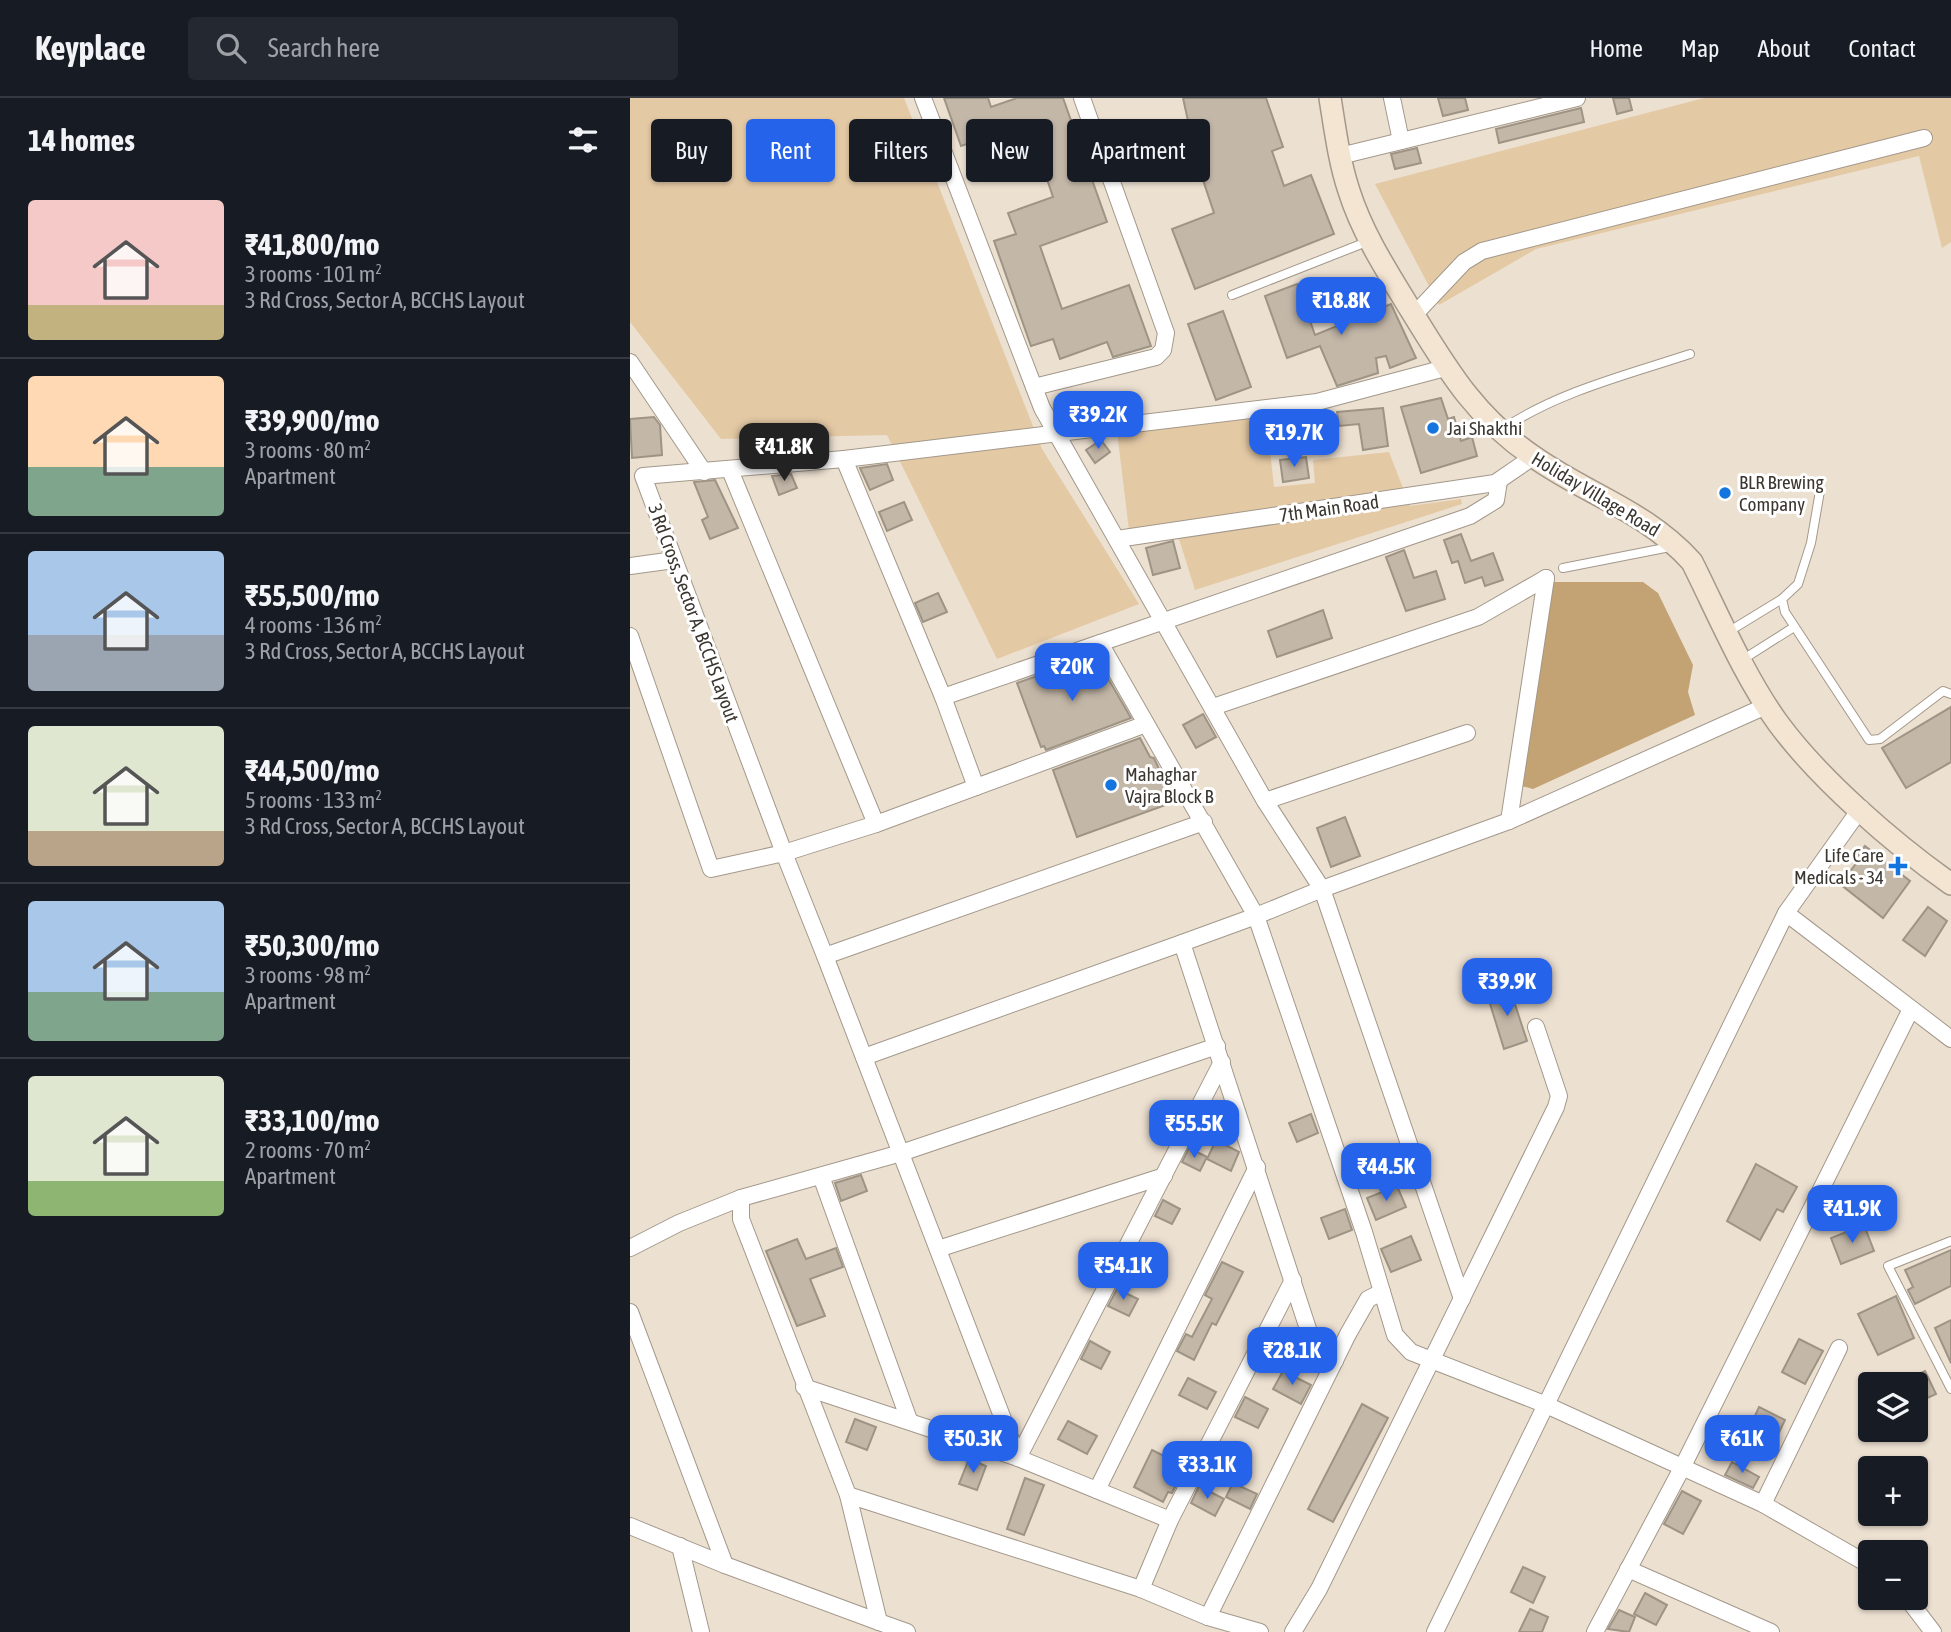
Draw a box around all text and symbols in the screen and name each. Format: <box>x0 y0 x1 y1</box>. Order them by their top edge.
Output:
search box <box>188 17 678 80</box>
text: Keyplace <box>35 29 146 67</box>
icon: search <box>212 29 250 67</box>
text: Search here <box>268 33 380 63</box>
text: Home <box>1589 35 1643 62</box>
text: Map <box>1681 35 1719 62</box>
text: About <box>1757 35 1810 62</box>
text: Contact <box>1848 35 1916 62</box>
chip: Buy <box>651 119 732 182</box>
chip: Rent <box>746 119 835 182</box>
chip: Filters <box>849 119 952 182</box>
chip: New <box>966 119 1053 182</box>
chip: Apartment <box>1067 119 1210 182</box>
icon: filters <box>564 121 602 159</box>
text: 14 homes <box>28 123 135 157</box>
text: ₹41,800/mo <box>245 227 380 261</box>
icon: home <box>84 228 168 312</box>
text: 3 rooms · 101 m² <box>245 261 382 287</box>
pin: ₹18.8K <box>1284 278 1398 337</box>
text: 3 Rd Cross, Sector A, BCCHS Layout <box>245 287 525 313</box>
text: ₹18.8K <box>1312 287 1370 313</box>
pin: ₹39.2K <box>1041 392 1155 451</box>
text: ₹39.2K <box>1069 401 1127 427</box>
text: ₹39,900/mo <box>245 403 380 437</box>
icon: home <box>84 404 168 488</box>
pin: ₹19.7K <box>1237 410 1351 469</box>
place label: Jai Shakthi <box>1447 417 1522 439</box>
text: ₹19.7K <box>1265 419 1323 445</box>
marker: Jai Shakthi <box>1425 420 1441 436</box>
pin: ₹41.8K <box>727 424 841 483</box>
text: ₹41.8K <box>755 433 813 459</box>
text: 3 rooms · 80 m² <box>245 437 371 463</box>
street label: Holiday Village Road <box>1528 447 1664 541</box>
text: Apartment <box>245 463 336 489</box>
place label: BLR Brewing Company <box>1739 471 1824 515</box>
marker: BLR Brewing Company <box>1717 485 1733 501</box>
street label: 7th Main Road <box>1278 490 1380 526</box>
street label: 3 Rd Cross, Sector A, BCCHS Layout <box>644 501 744 725</box>
text: ₹55,500/mo <box>245 578 380 612</box>
icon: home <box>84 579 168 663</box>
text: 4 rooms · 136 m² <box>245 612 382 638</box>
text: 3 Rd Cross, Sector A, BCCHS Layout <box>245 638 525 664</box>
pin: ₹20K <box>1031 644 1113 703</box>
text: ₹20K <box>1051 653 1093 679</box>
text: ₹44,500/mo <box>245 753 380 787</box>
icon: home <box>84 754 168 838</box>
place label: Mahaghar Vajra Block B <box>1125 763 1213 807</box>
marker: Mahaghar Vajra Block B <box>1103 777 1119 793</box>
text: 5 rooms · 133 m² <box>245 787 382 813</box>
text: 3 Rd Cross, Sector A, BCCHS Layout <box>245 813 525 839</box>
place label: Life Care Medicals - 34 <box>1794 844 1884 888</box>
marker: Life Care Medicals - 34 <box>1890 858 1906 874</box>
text: ₹50,300/mo <box>245 928 380 962</box>
icon: home <box>84 929 168 1013</box>
pin: ₹39.9K <box>1450 958 1564 1018</box>
text: 3 rooms · 98 m² <box>245 962 371 988</box>
text: ₹39.9K <box>1478 968 1536 994</box>
text: Apartment <box>245 988 336 1014</box>
pin: ₹55.5K <box>1137 1100 1251 1160</box>
text: ₹33,100/mo <box>245 1103 380 1137</box>
icon: home <box>84 1104 168 1188</box>
text: ₹55.5K <box>1165 1110 1223 1136</box>
text: 2 rooms · 70 m² <box>245 1137 371 1163</box>
pin: ₹44.5K <box>1329 1144 1443 1203</box>
text: ₹44.5K <box>1357 1153 1415 1179</box>
text: Apartment <box>245 1163 336 1189</box>
pin: ₹41.9K <box>1795 1186 1909 1245</box>
text: ₹41.9K <box>1823 1195 1881 1221</box>
pin: ₹54.1K <box>1066 1242 1180 1302</box>
text: ₹54.1K <box>1094 1252 1152 1278</box>
pin: ₹28.1K <box>1235 1328 1349 1387</box>
text: ₹28.1K <box>1263 1337 1321 1363</box>
map controls <box>1858 1372 1928 1610</box>
button: layers <box>1858 1372 1928 1442</box>
pin: ₹50.3K <box>916 1416 1030 1475</box>
pin: ₹61K <box>1701 1416 1783 1475</box>
text: ₹50.3K <box>944 1425 1002 1451</box>
text: ₹61K <box>1721 1425 1763 1451</box>
pin: ₹33.1K <box>1150 1442 1264 1501</box>
text: ₹33.1K <box>1178 1451 1236 1477</box>
button: + <box>1858 1456 1928 1526</box>
button: − <box>1858 1540 1928 1610</box>

